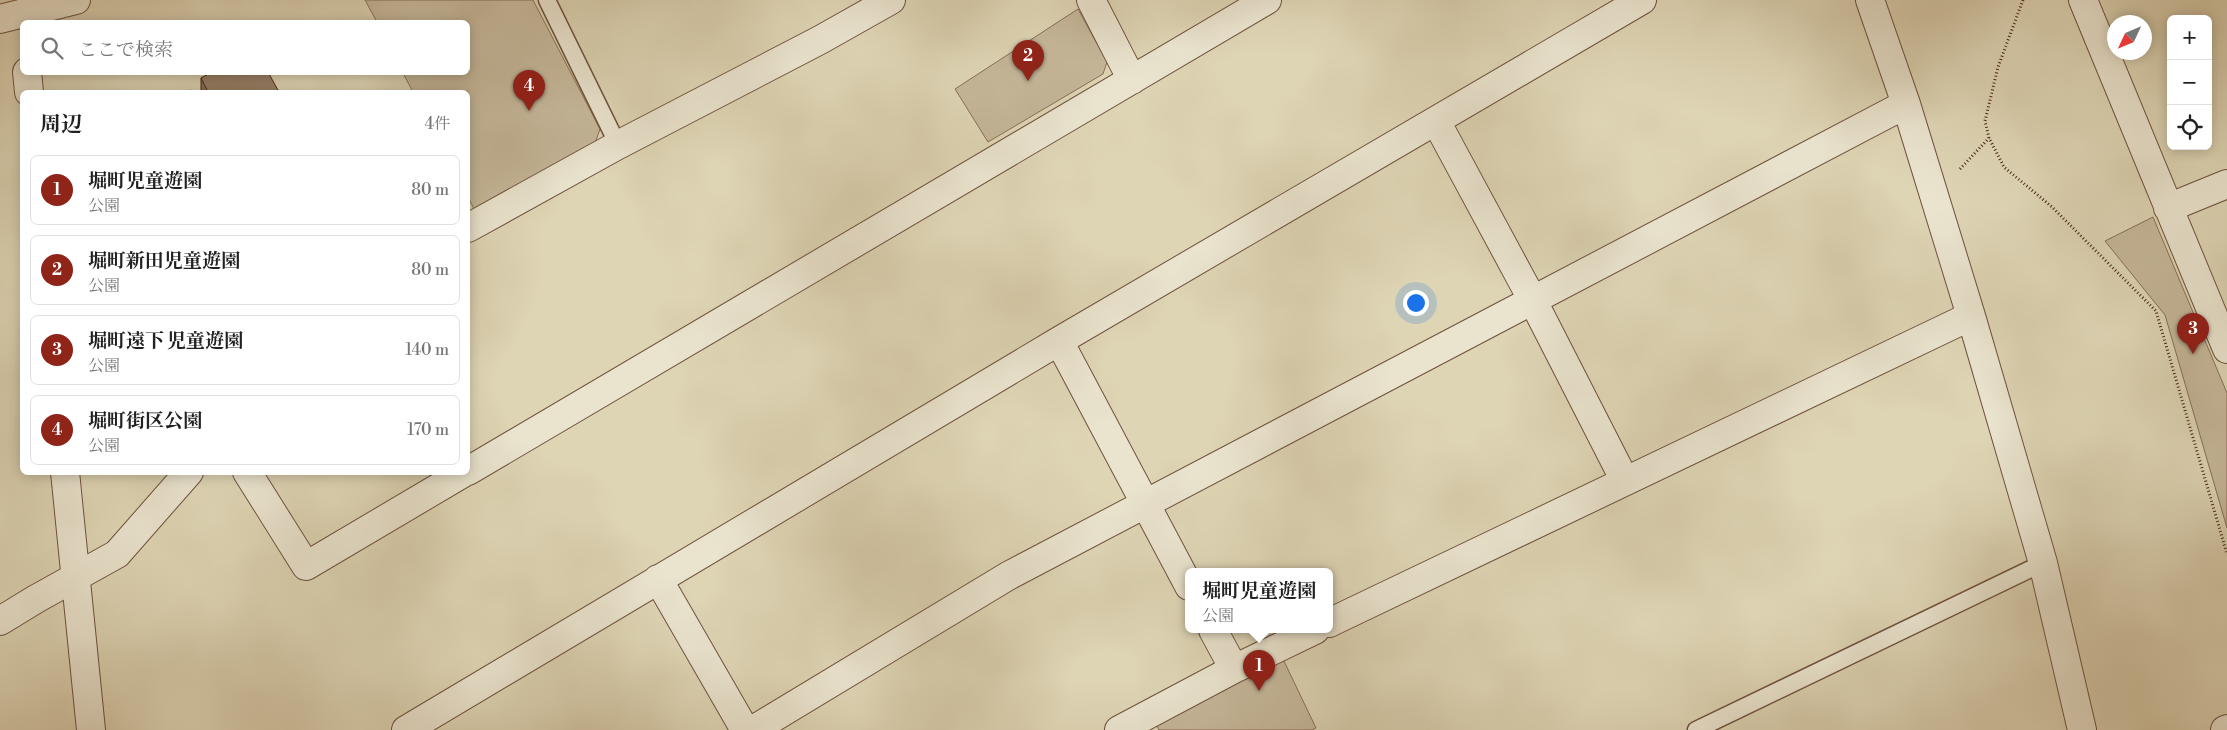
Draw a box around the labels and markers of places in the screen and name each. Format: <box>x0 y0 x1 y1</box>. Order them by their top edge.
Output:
pin: 2 <box>1012 40 1044 81</box>
pin: 4 <box>513 70 545 111</box>
pin: 3 <box>2177 313 2209 354</box>
pin: 1 <box>1243 650 1275 691</box>

